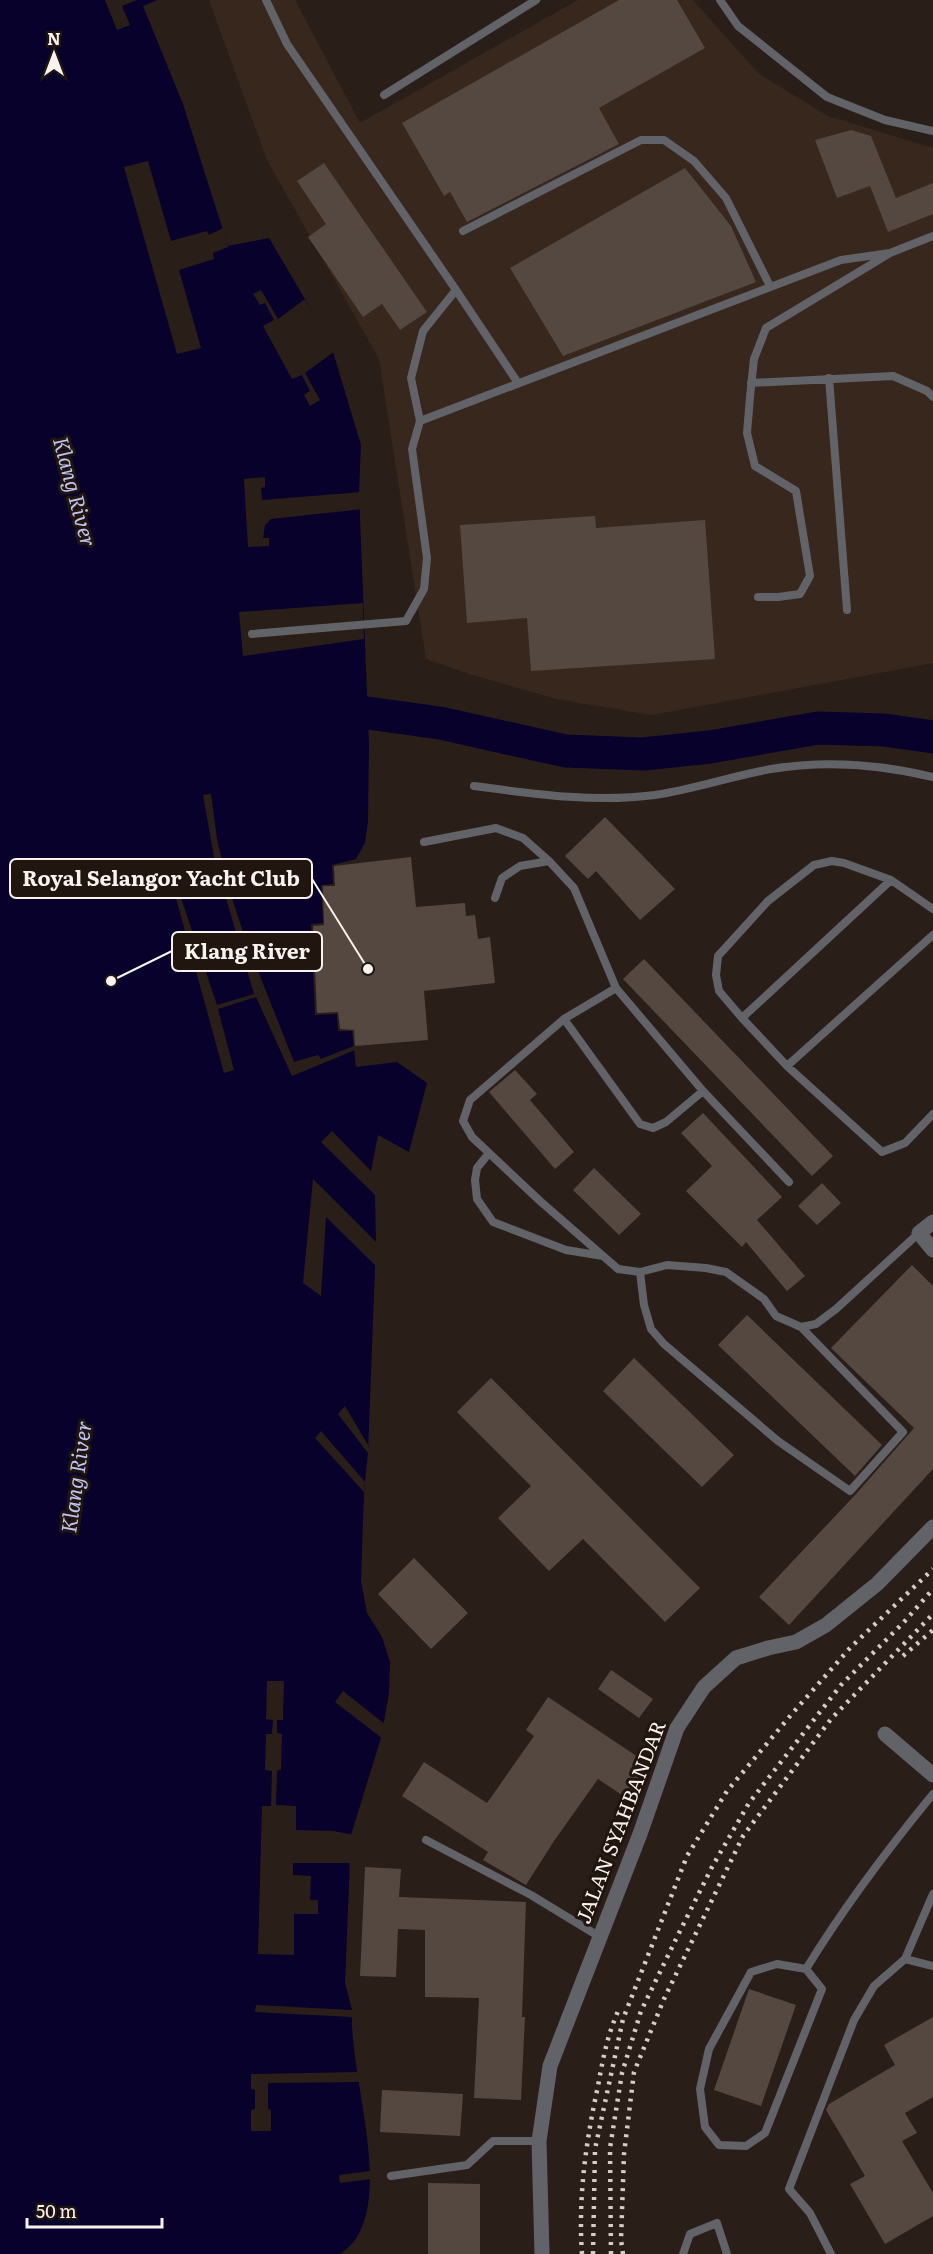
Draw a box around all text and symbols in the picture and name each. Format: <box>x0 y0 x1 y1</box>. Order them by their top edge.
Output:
north arrow <box>24 24 84 84</box>
text: N <box>47 26 61 50</box>
water label: Klang River <box>47 433 106 550</box>
callout: Royal Selangor Yacht Club <box>10 859 312 898</box>
text: Royal Selangor Yacht Club <box>22 861 300 892</box>
callout: Klang River <box>172 932 322 971</box>
text: Klang River <box>184 934 311 965</box>
water label: Klang River <box>51 1418 98 1535</box>
street label: JALAN SYAHBANDAR <box>566 1715 672 1927</box>
scale bar <box>27 2191 162 2229</box>
text: 50 m <box>36 2197 77 2224</box>

